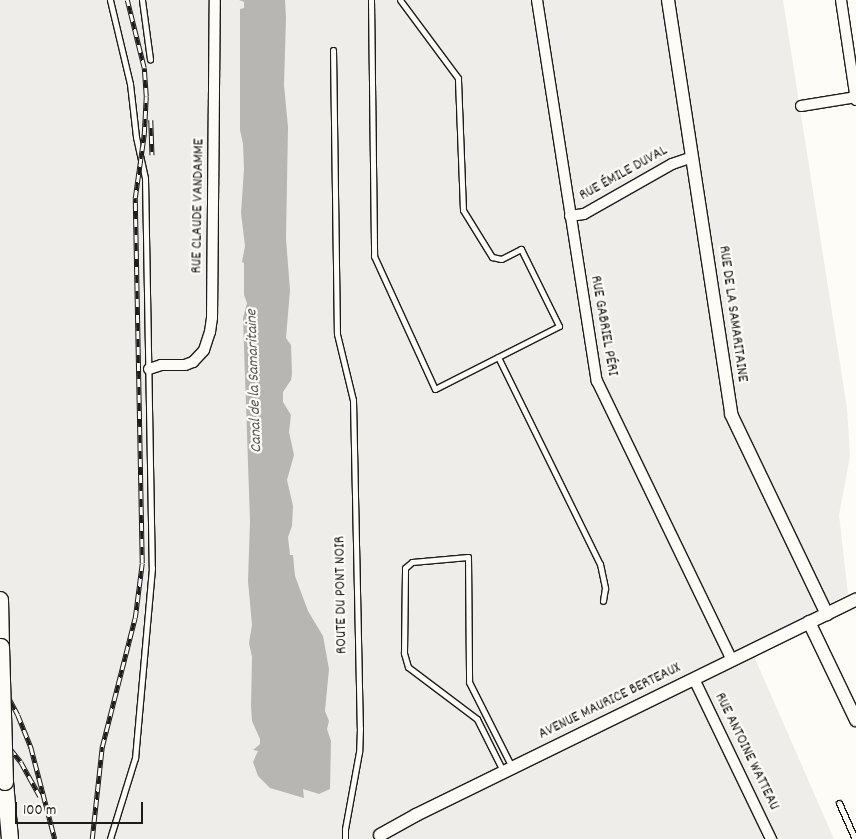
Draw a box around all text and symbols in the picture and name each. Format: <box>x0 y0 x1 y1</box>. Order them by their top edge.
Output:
street label: RUE CLAUDE VANDAMME <box>189 138 209 274</box>
street label: RUE ÉMILE DUVAL <box>577 142 671 206</box>
street label: RUE DE LA SAMARITAINE <box>714 245 750 383</box>
street label: RUE GABRIEL PÉRI <box>585 274 621 378</box>
water label: Canal de la Samaritaine <box>243 309 267 453</box>
street label: ROUTE DU PONT NOIR <box>332 536 352 654</box>
street label: AVENUE MAURICE BERTEAUX <box>536 660 684 744</box>
street label: RUE ANTOINE WATTEAU <box>710 690 782 814</box>
scale bar <box>18 792 145 824</box>
text: 100 m <box>23 800 56 822</box>

